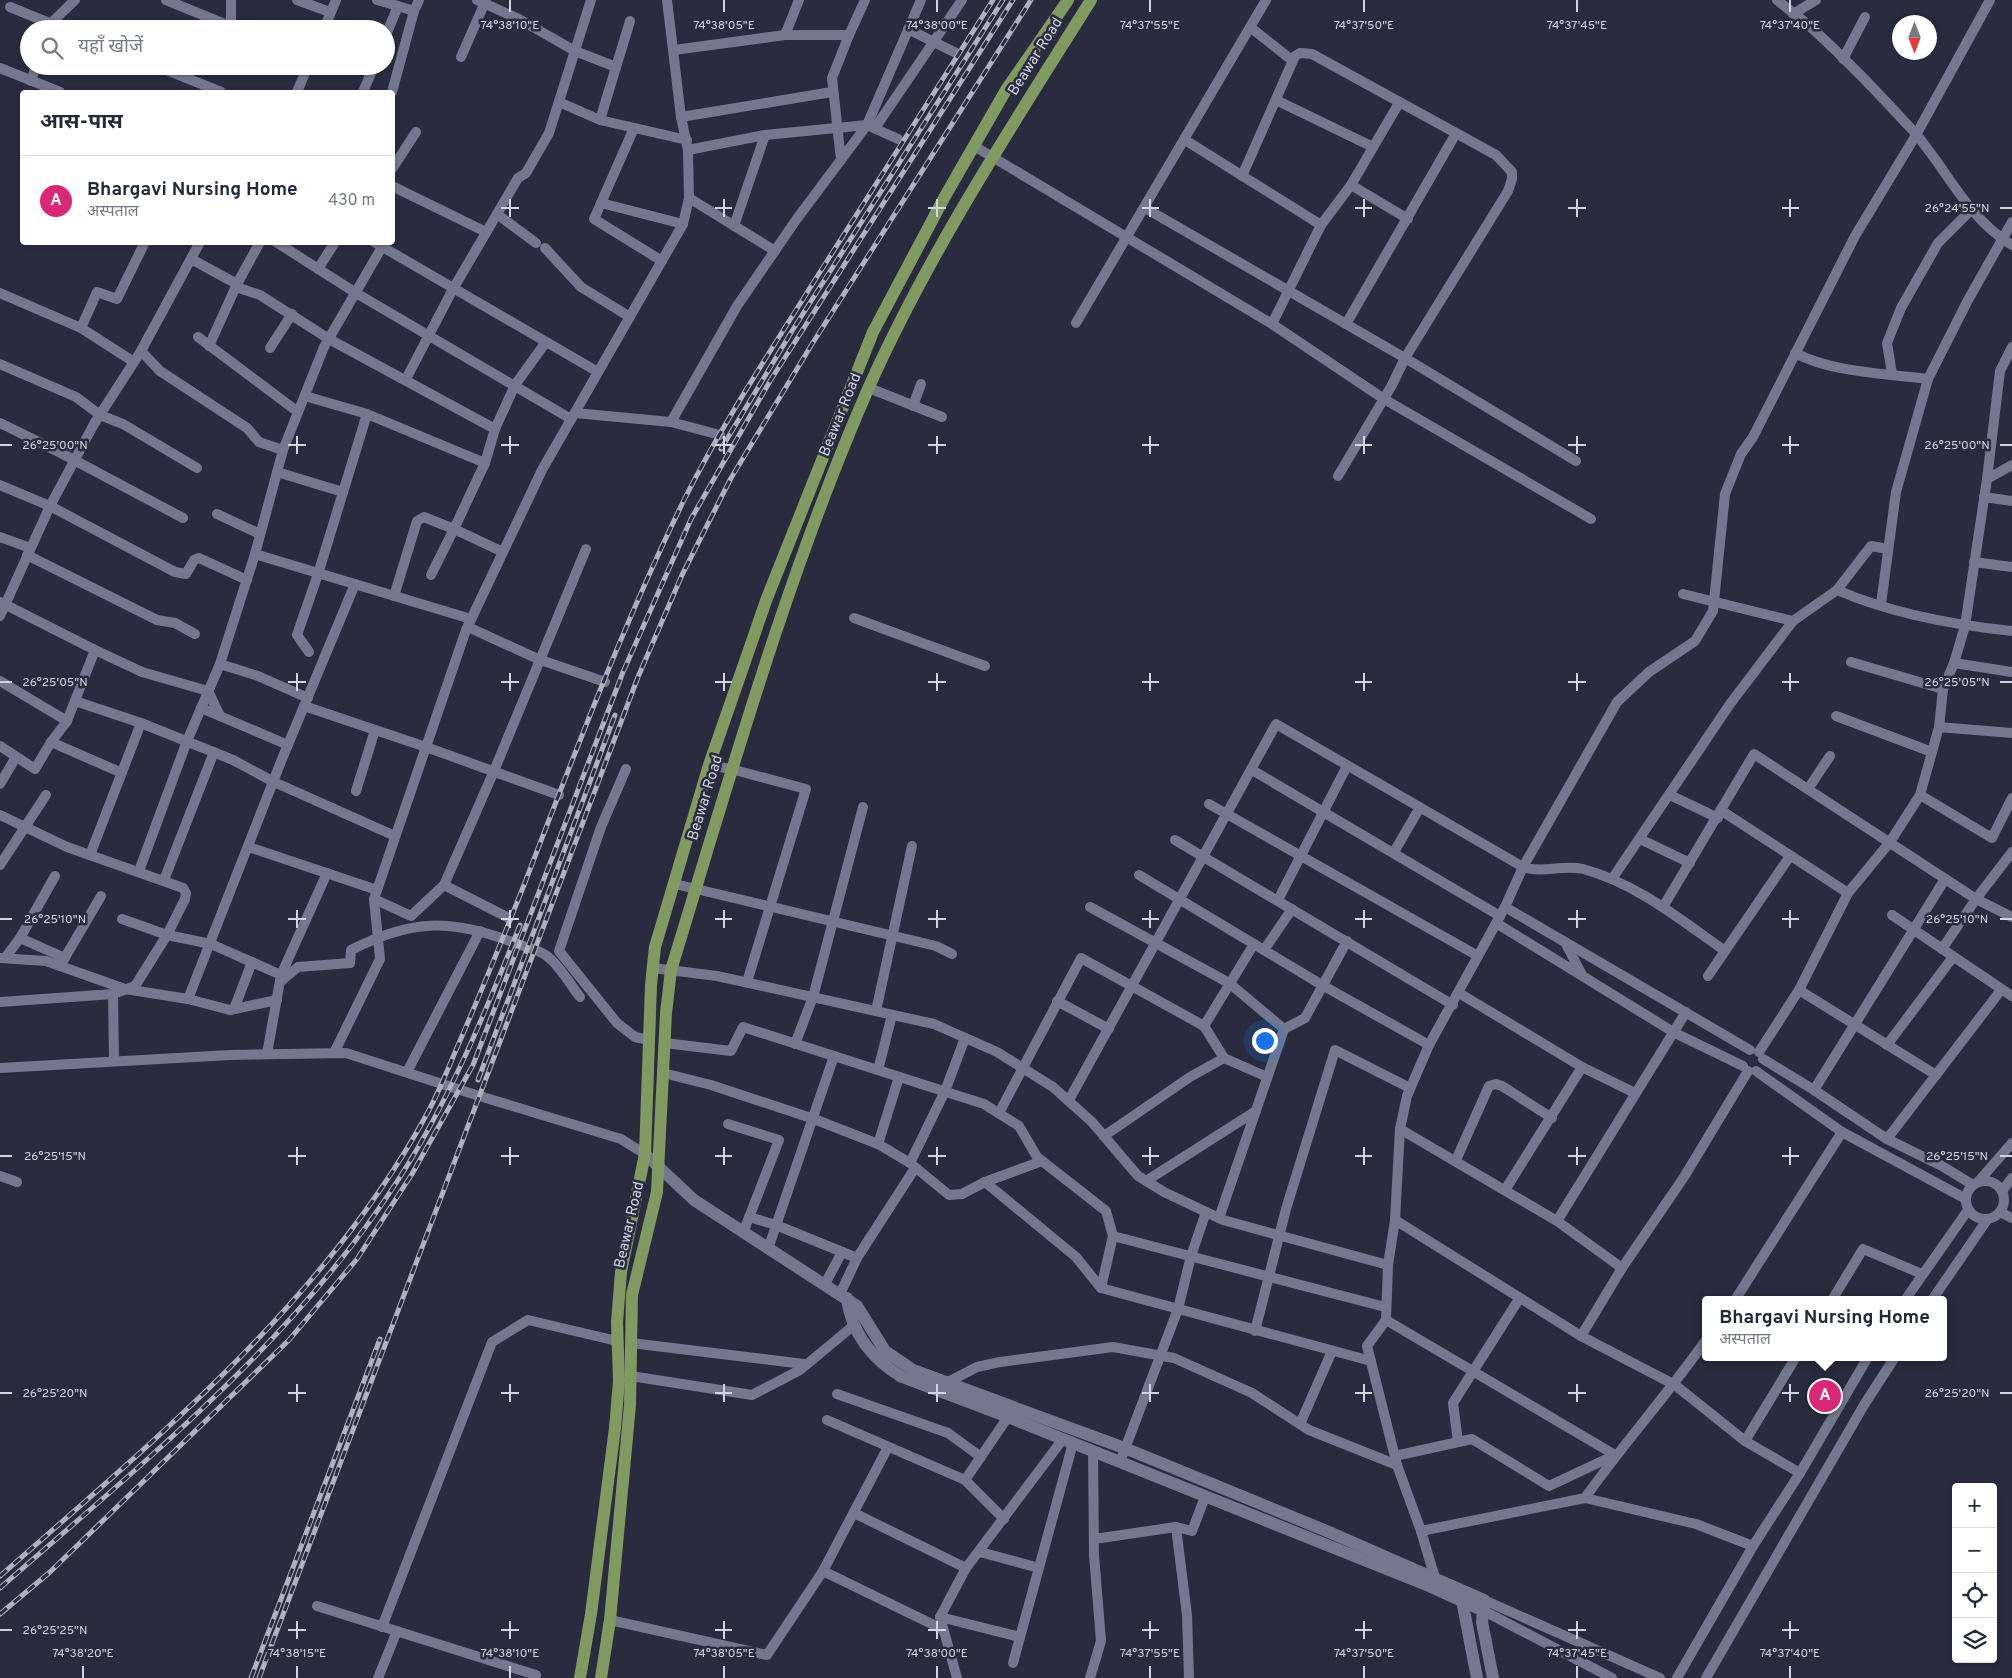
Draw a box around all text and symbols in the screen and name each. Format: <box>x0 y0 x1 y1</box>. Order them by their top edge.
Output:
street label: Beawar Road <box>1005 14 1067 100</box>
north arrow <box>1892 15 1937 60</box>
text: 74°38'10"E <box>481 18 539 34</box>
text: 74°38'05"E <box>693 18 755 34</box>
text: 74°38'00"E <box>906 18 968 34</box>
text: 74°37'55"E <box>1120 18 1180 34</box>
text: 74°37'50"E <box>1334 18 1394 34</box>
text: 74°37'45"E <box>1547 18 1607 34</box>
text: 74°37'40"E <box>1760 18 1820 34</box>
search box <box>20 20 395 75</box>
icon: search <box>38 34 66 62</box>
text: यहाँ खोजें <box>78 35 143 59</box>
text: आस-पास <box>40 109 123 136</box>
text: Bhargavi Nursing Home <box>87 178 298 202</box>
text: A <box>50 191 62 211</box>
text: 430 m <box>328 191 375 211</box>
text: 26°24'55"N <box>1925 201 1989 217</box>
text: अस्पताल <box>87 202 139 222</box>
street label: Beawar Road <box>816 370 866 460</box>
text: 26°25'00"N <box>22 438 88 454</box>
text: 26°25'00"N <box>1924 438 1990 454</box>
text: 26°25'05"N <box>22 675 88 691</box>
text: 26°25'05"N <box>1924 675 1990 691</box>
street label: Beawar Road <box>684 753 728 843</box>
text: 26°25'10"N <box>24 912 86 928</box>
text: 26°25'10"N <box>1926 912 1988 928</box>
your location <box>1252 1028 1278 1054</box>
text: 26°25'15"N <box>24 1149 86 1165</box>
text: 26°25'15"N <box>1926 1149 1988 1165</box>
street label: Beawar Road <box>611 1180 649 1270</box>
popup <box>1702 1296 1947 1361</box>
text: Bhargavi Nursing Home <box>1719 1306 1930 1330</box>
text: अस्पताल <box>1719 1330 1771 1350</box>
pin: A <box>1809 1377 1841 1415</box>
text: 26°25'20"N <box>22 1386 88 1402</box>
text: 26°25'20"N <box>1924 1386 1990 1402</box>
map controls <box>1952 1483 1997 1663</box>
button: + <box>1952 1483 1997 1528</box>
button: − <box>1952 1528 1997 1573</box>
button: locate <box>1952 1573 1997 1618</box>
button: layers <box>1952 1618 1997 1663</box>
text: 26°25'25"N <box>23 1623 87 1639</box>
text: 74°38'20"E <box>52 1646 114 1662</box>
text: 74°38'15"E <box>268 1646 326 1662</box>
text: 74°38'10"E <box>481 1646 539 1662</box>
text: 74°38'05"E <box>693 1646 755 1662</box>
text: 74°38'00"E <box>906 1646 968 1662</box>
text: 74°37'55"E <box>1120 1646 1180 1662</box>
text: 74°37'50"E <box>1334 1646 1394 1662</box>
text: 74°37'45"E <box>1547 1646 1607 1662</box>
text: 74°37'40"E <box>1760 1646 1820 1662</box>

